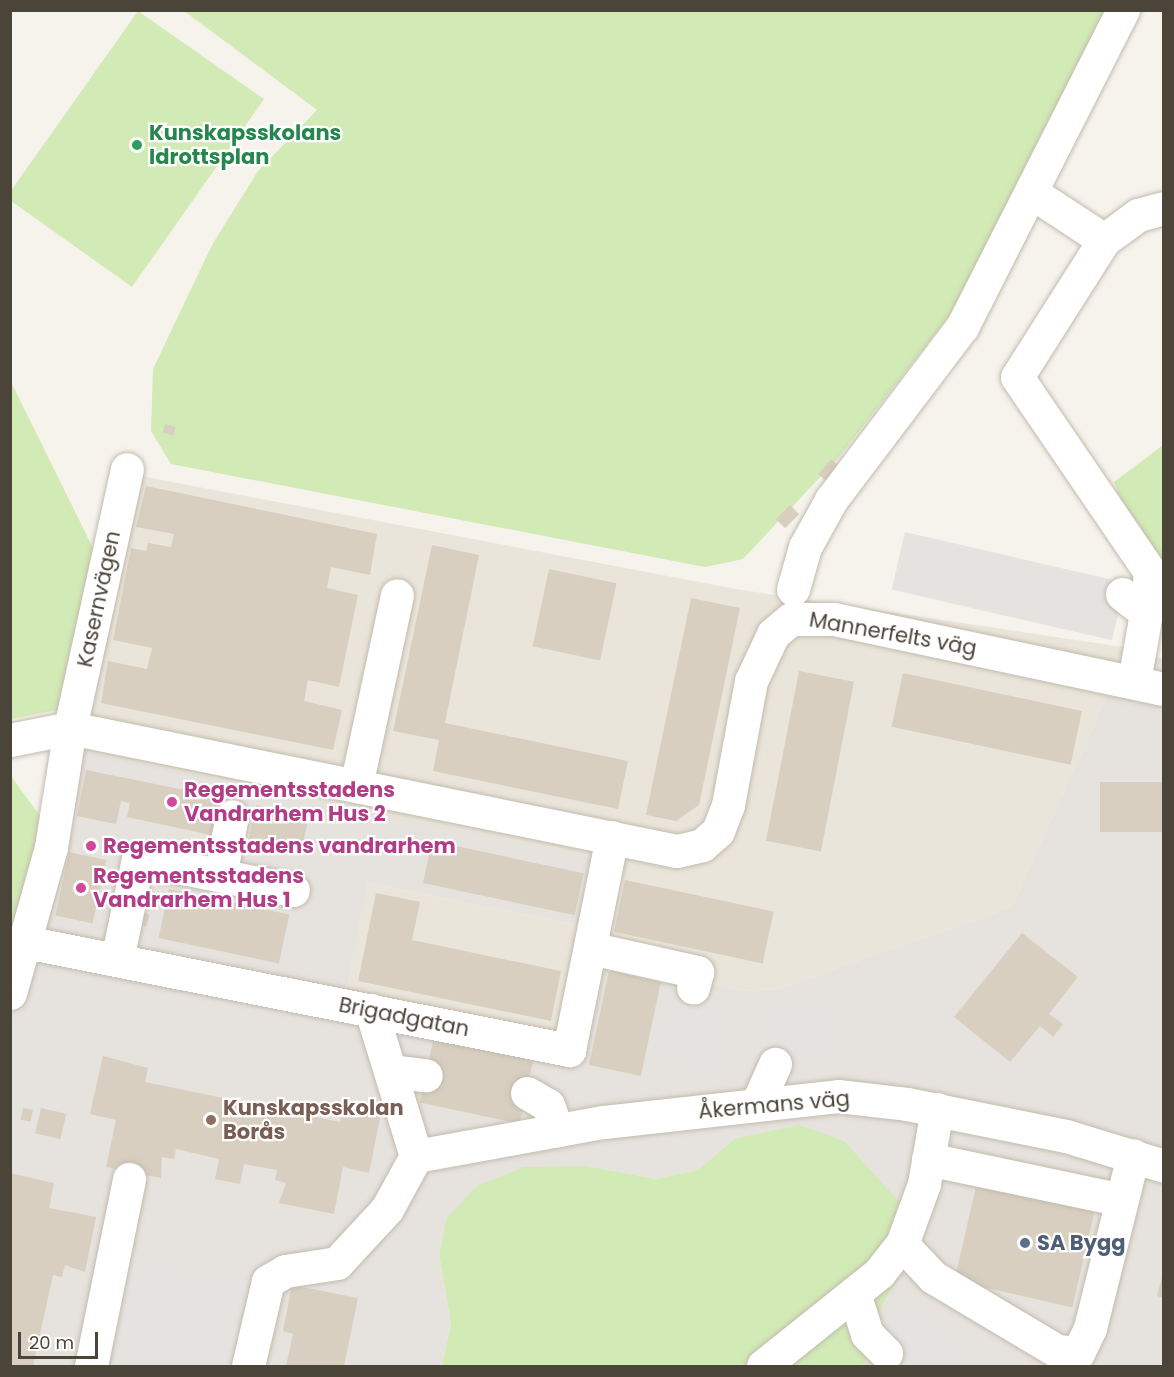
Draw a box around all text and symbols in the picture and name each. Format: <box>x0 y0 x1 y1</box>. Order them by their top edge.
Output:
place label: Kunskapsskolans Idrottsplan <box>149 120 341 170</box>
marker: Kunskapsskolans Idrottsplan <box>130 138 144 152</box>
street label: Kasernvägen <box>72 529 126 669</box>
street label: Mannerfelts väg <box>807 607 979 661</box>
place label: Regementsstadens Vandrarhem Hus 2 <box>184 777 395 827</box>
marker: Regementsstadens Vandrarhem Hus 2 <box>165 795 179 809</box>
place label: Regementsstadens vandrarhem <box>103 833 456 859</box>
marker: Regementsstadens vandrarhem <box>84 839 98 853</box>
place label: Regementsstadens Vandrarhem Hus 1 <box>93 863 304 913</box>
marker: Regementsstadens Vandrarhem Hus 1 <box>74 881 88 895</box>
street label: Brigadgatan <box>337 992 471 1042</box>
street label: Åkermans väg <box>697 1086 851 1124</box>
place label: Kunskapsskolan Borås <box>223 1095 404 1145</box>
marker: Kunskapsskolan Borås <box>204 1113 218 1127</box>
place label: SA Bygg <box>1037 1230 1125 1256</box>
marker: SA Bygg <box>1018 1236 1032 1250</box>
scale bar <box>21 1320 100 1358</box>
text: 20 m <box>29 1330 74 1355</box>

